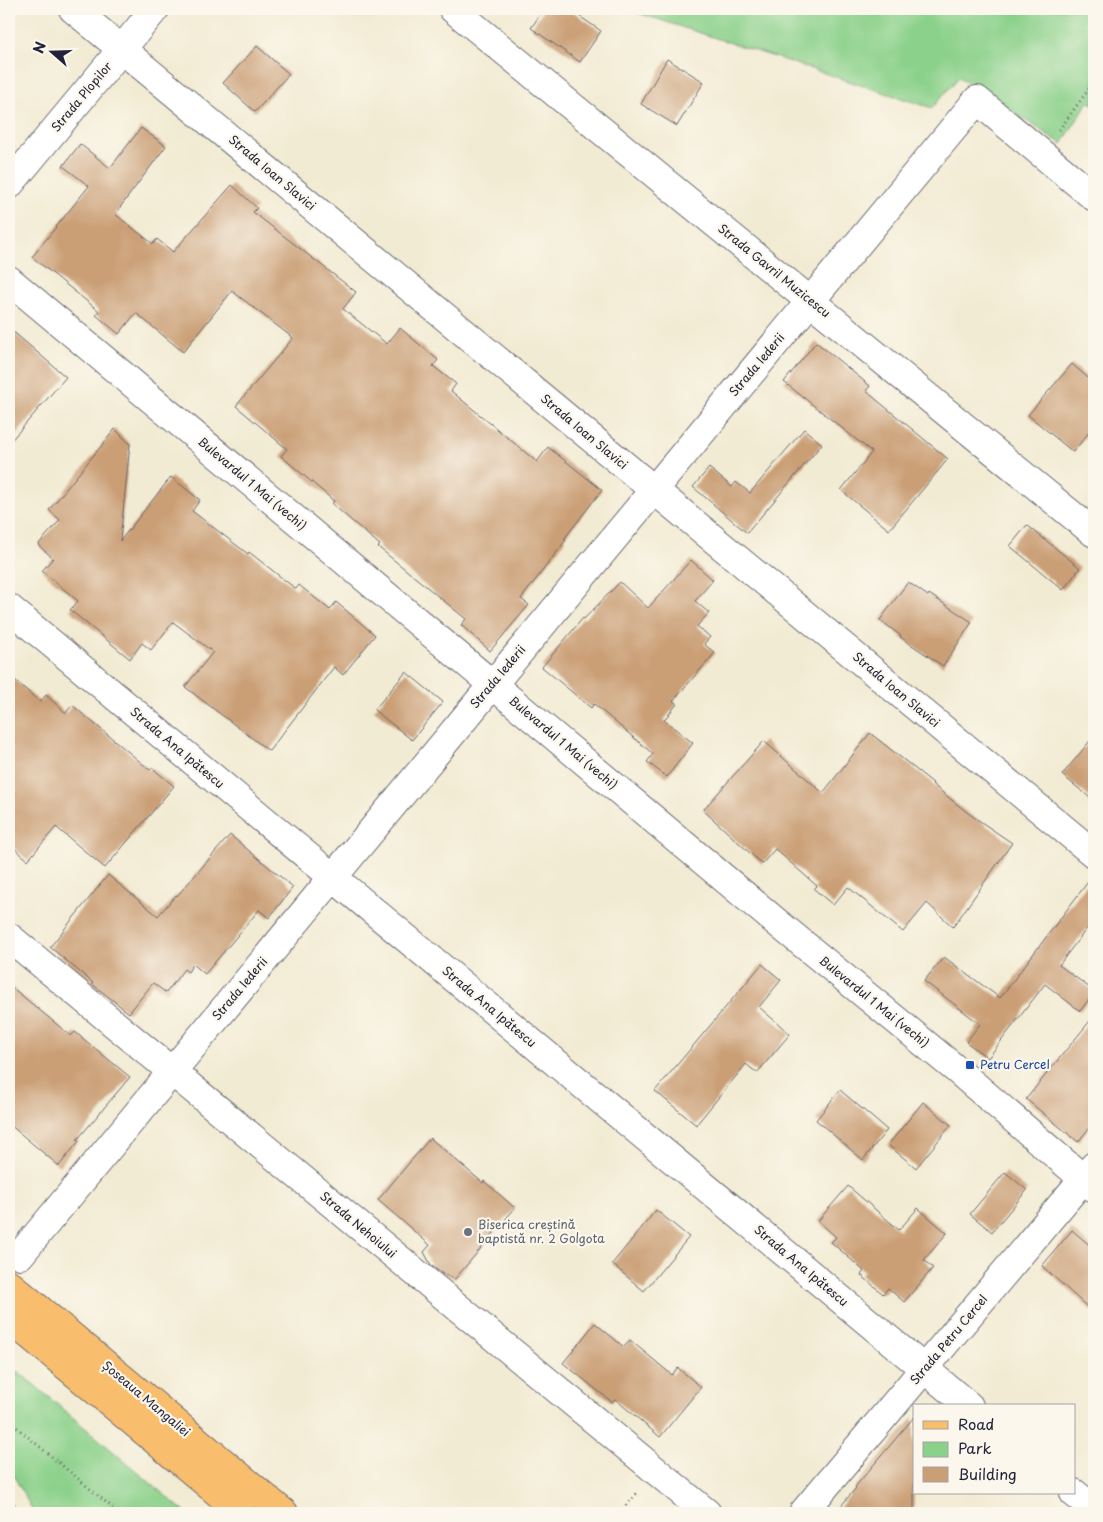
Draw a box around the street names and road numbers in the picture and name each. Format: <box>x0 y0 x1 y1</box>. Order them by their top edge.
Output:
street label: Strada Plopilor <box>47 57 116 135</box>
street label: Strada Ioan Slavici <box>225 130 320 214</box>
street label: Strada Gavril Muzicescu <box>714 219 835 321</box>
street label: Strada Iederii <box>724 329 788 400</box>
street label: Strada Ioan Slavici <box>537 389 632 473</box>
street label: Bulevardul 1 Mai (vechi) <box>194 432 311 534</box>
street label: Strada Iederii <box>465 641 529 712</box>
street label: Strada Ioan Slavici <box>849 647 944 731</box>
street label: Bulevardul 1 Mai (vechi) <box>505 691 622 793</box>
street label: Strada Ana Ipătescu <box>127 702 229 792</box>
street label: Bulevardul 1 Mai (vechi) <box>816 951 933 1051</box>
street label: Strada Iederii <box>207 953 271 1024</box>
street label: Strada Ana Ipătescu <box>439 961 541 1051</box>
street label: Strada Nehoiului <box>316 1187 401 1262</box>
street label: Strada Ana Ipătescu <box>751 1220 853 1310</box>
street label: Strada Petru Cercel <box>905 1291 991 1388</box>
street label: Șoseaua Mangaliei <box>99 1356 194 1440</box>

